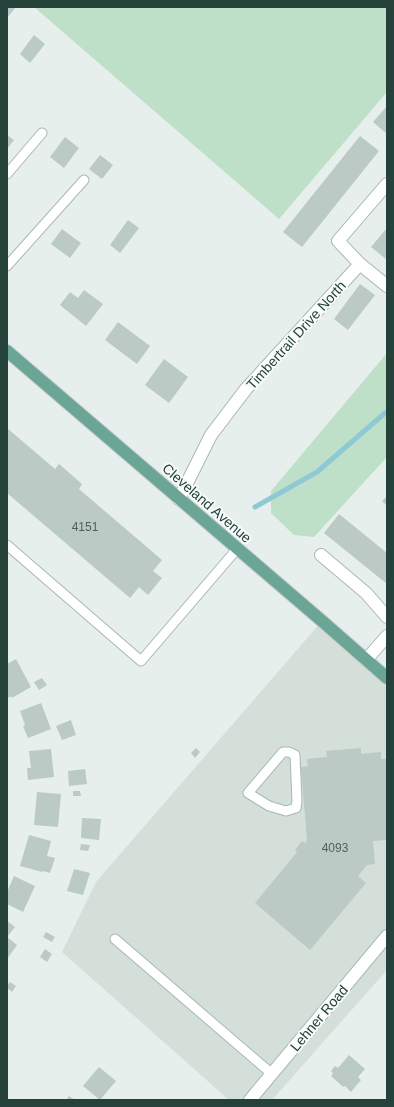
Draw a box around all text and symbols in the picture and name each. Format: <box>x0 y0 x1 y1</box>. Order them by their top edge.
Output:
street label: Timbertrail Drive North <box>243 278 349 392</box>
street label: Cleveland Avenue <box>159 460 255 546</box>
house number: 4151 <box>72 520 99 534</box>
house number: 4093 <box>322 841 349 855</box>
street label: Lehner Road <box>287 982 351 1054</box>

